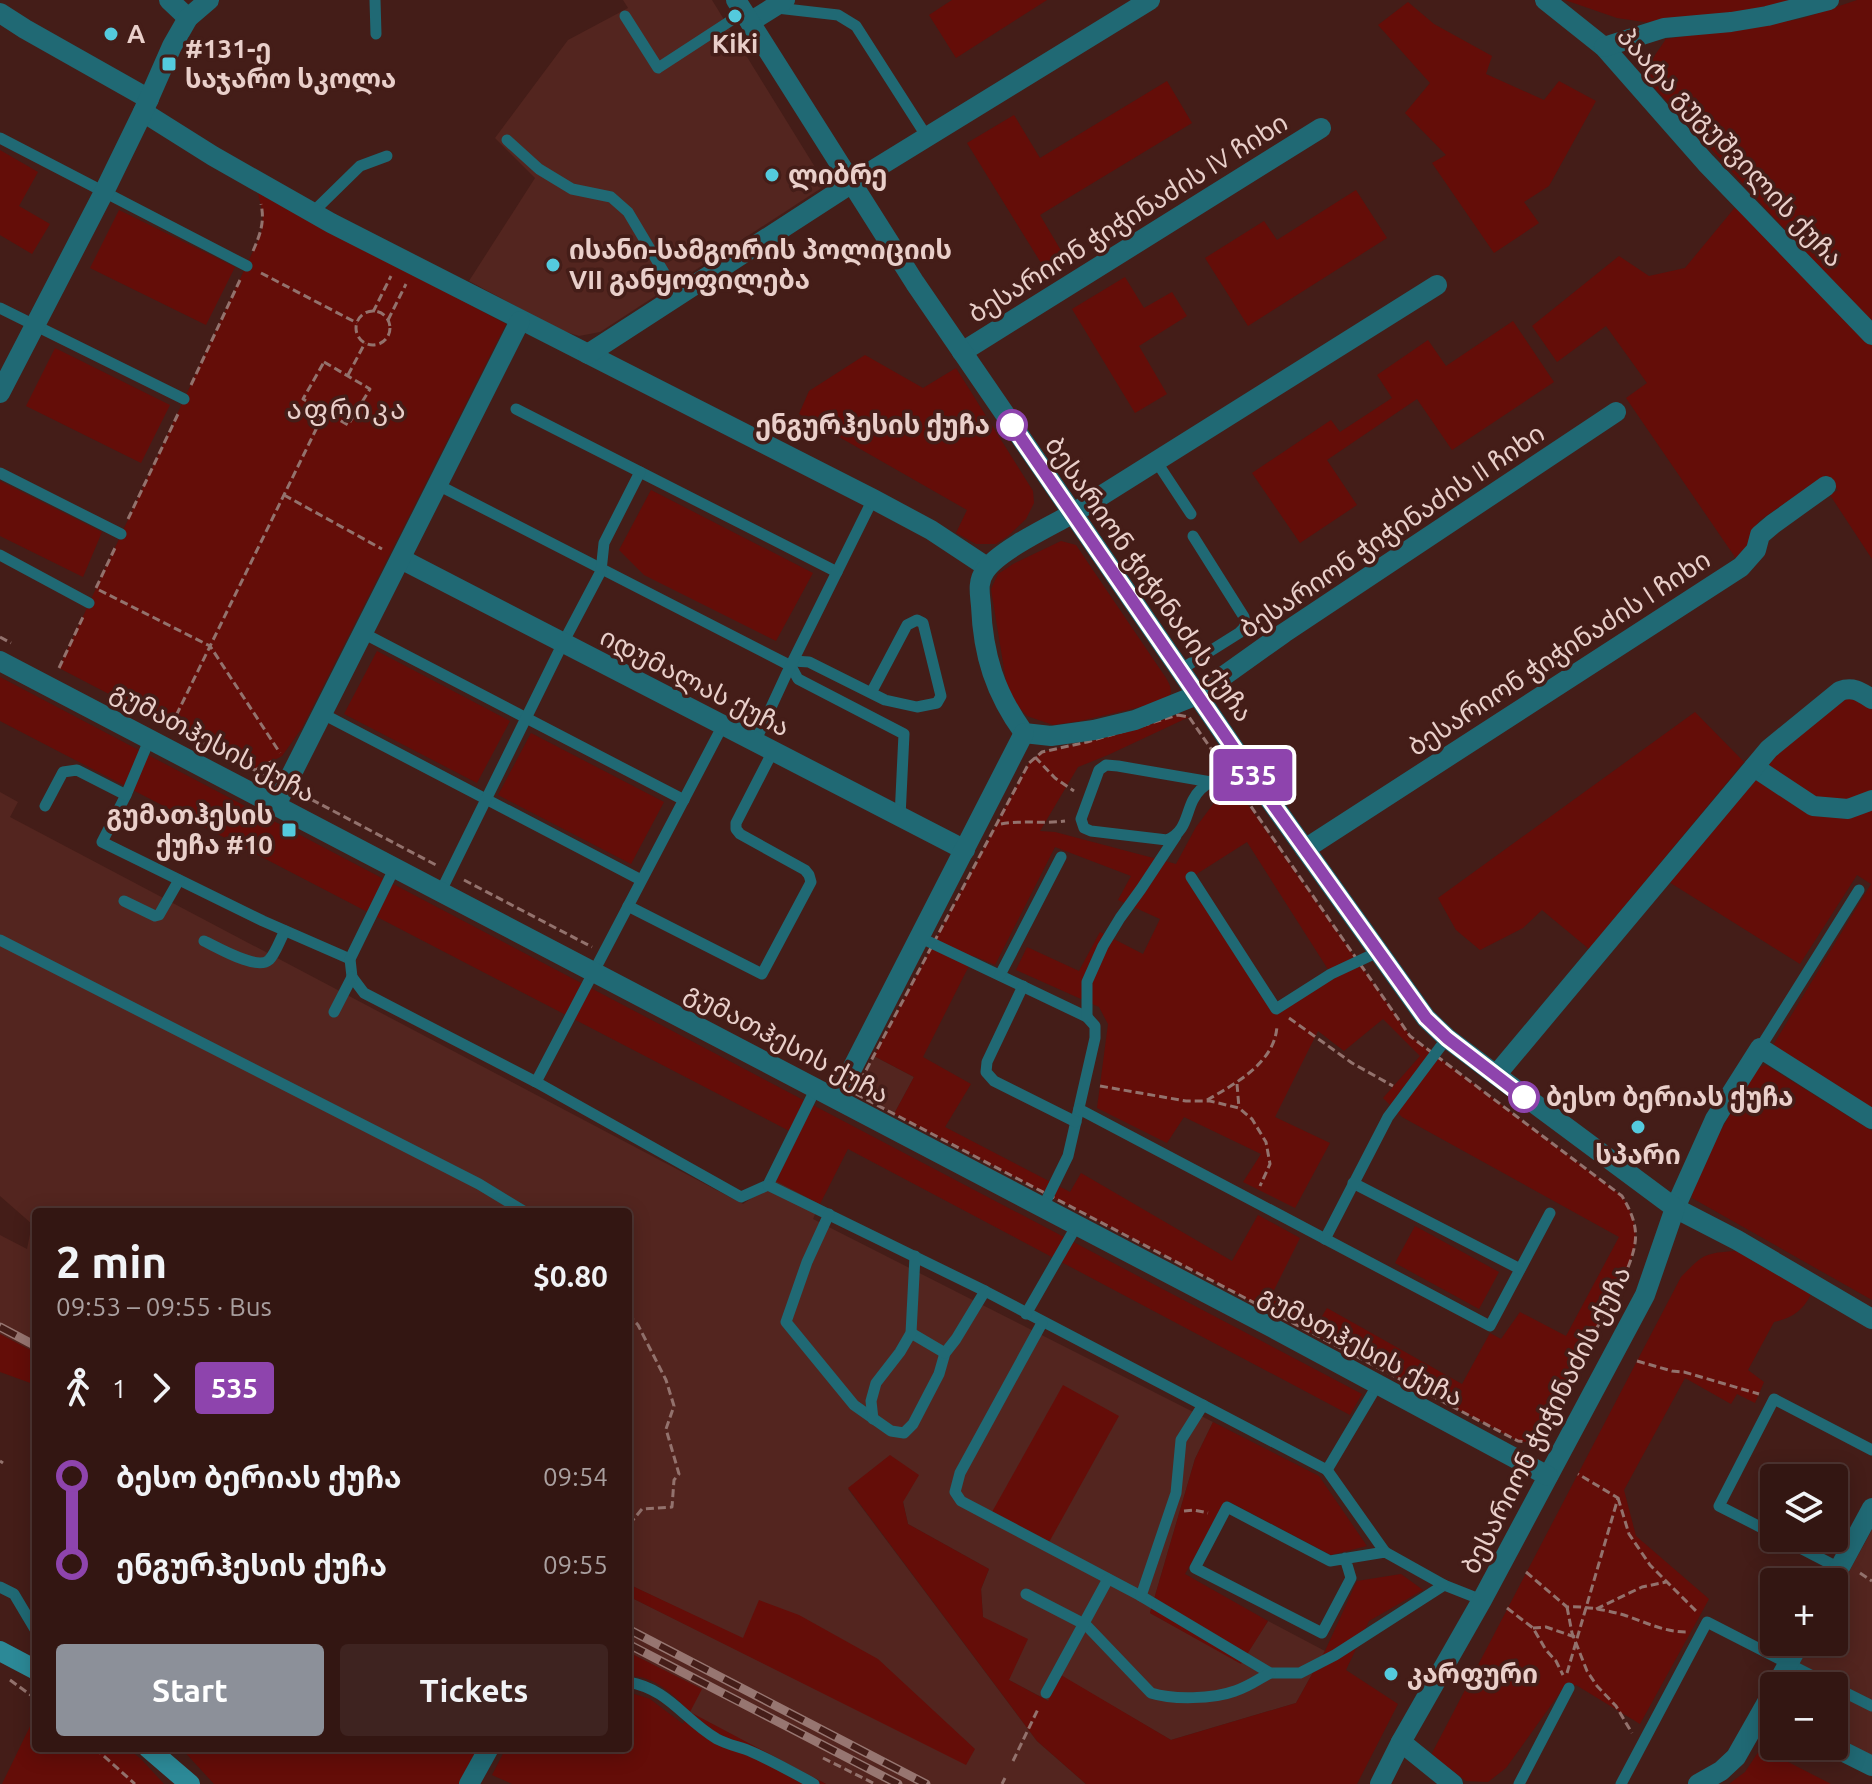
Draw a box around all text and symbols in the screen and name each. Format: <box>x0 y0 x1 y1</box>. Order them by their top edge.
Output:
marker: Kiki <box>726 7 744 25</box>
place label: A <box>127 19 146 48</box>
street label: პაატა გუგუშვილის ქუჩა <box>1610 21 1849 274</box>
marker: A <box>102 25 120 43</box>
place label: Kiki <box>712 29 758 58</box>
place label: #131-ე საჯარო სკოლა <box>185 34 396 95</box>
marker: #131-ე საჯარო სკოლა <box>160 55 178 73</box>
street label: ბესარიონ ჭიჭინაძის IV ჩიხი <box>963 107 1293 329</box>
place label: ლიბრე <box>788 160 887 191</box>
marker: ლიბრე <box>763 166 781 184</box>
place label: ისანი-სამგორის პოლიციის VII განყოფილება <box>569 235 952 296</box>
marker: ისანი-სამგორის პოლიციის VII განყოფილება <box>544 256 562 274</box>
district label: აფრიკა <box>286 393 408 426</box>
place label: ენგურჰესის ქუჩა <box>755 410 990 441</box>
marker: ენგურჰესის ქუჩა <box>997 410 1027 440</box>
street label: ბესარიონ ჭიჭინაძის II ჩიხი <box>1234 418 1550 644</box>
street label: ბესარიონ ჭიჭინაძის ქუჩა <box>1039 431 1259 727</box>
street label: ბესარიონ ჭიჭინაძის I ჩიხი <box>1402 544 1716 762</box>
street label: იდუმალას ქუჩა <box>595 621 795 744</box>
street label: გუმათჰესის ქუჩა <box>106 676 320 808</box>
line badge: 535 <box>1207 749 1299 801</box>
text: 535 <box>1229 759 1277 790</box>
place label: გუმათჰესის ქუჩა #10 <box>106 800 273 861</box>
marker: გუმათჰესის ქუჩა #10 <box>280 821 298 839</box>
street label: გუმათჰესის ქუჩა <box>680 977 894 1109</box>
marker: ბესო ბერიას ქუჩა <box>1509 1082 1539 1112</box>
place label: ბესო ბერიას ქუჩა <box>1546 1082 1794 1113</box>
marker: სპარი <box>1629 1118 1647 1136</box>
place label: სპარი <box>1595 1140 1681 1169</box>
text: 2 min <box>56 1237 167 1286</box>
text: $0.80 <box>533 1259 608 1293</box>
street label: ბესარიონ ჭიჭინაძის ქუჩა <box>1455 1261 1637 1579</box>
street label: გუმათჰესის ქუჩა <box>1254 1280 1468 1412</box>
text: 09:53 – 09:55 · Bus <box>56 1292 272 1321</box>
icon: walk <box>56 1366 100 1410</box>
icon: forward <box>139 1366 183 1410</box>
text: 535 <box>211 1372 258 1403</box>
text: 1 <box>112 1374 127 1403</box>
text: ბესო ბერიას ქუჩა <box>116 1460 402 1494</box>
text: 09:54 <box>543 1462 608 1491</box>
map controls <box>1760 1464 1848 1760</box>
button: layers <box>1760 1464 1848 1552</box>
text: ენგურჰესის ქუჩა <box>116 1548 387 1582</box>
text: 09:55 <box>543 1550 608 1579</box>
button: + <box>1760 1568 1848 1656</box>
button: Start <box>56 1644 324 1736</box>
button: Tickets <box>340 1644 608 1736</box>
place label: კარფური <box>1407 1659 1538 1690</box>
marker: კარფური <box>1382 1665 1400 1683</box>
button: − <box>1760 1672 1848 1760</box>

